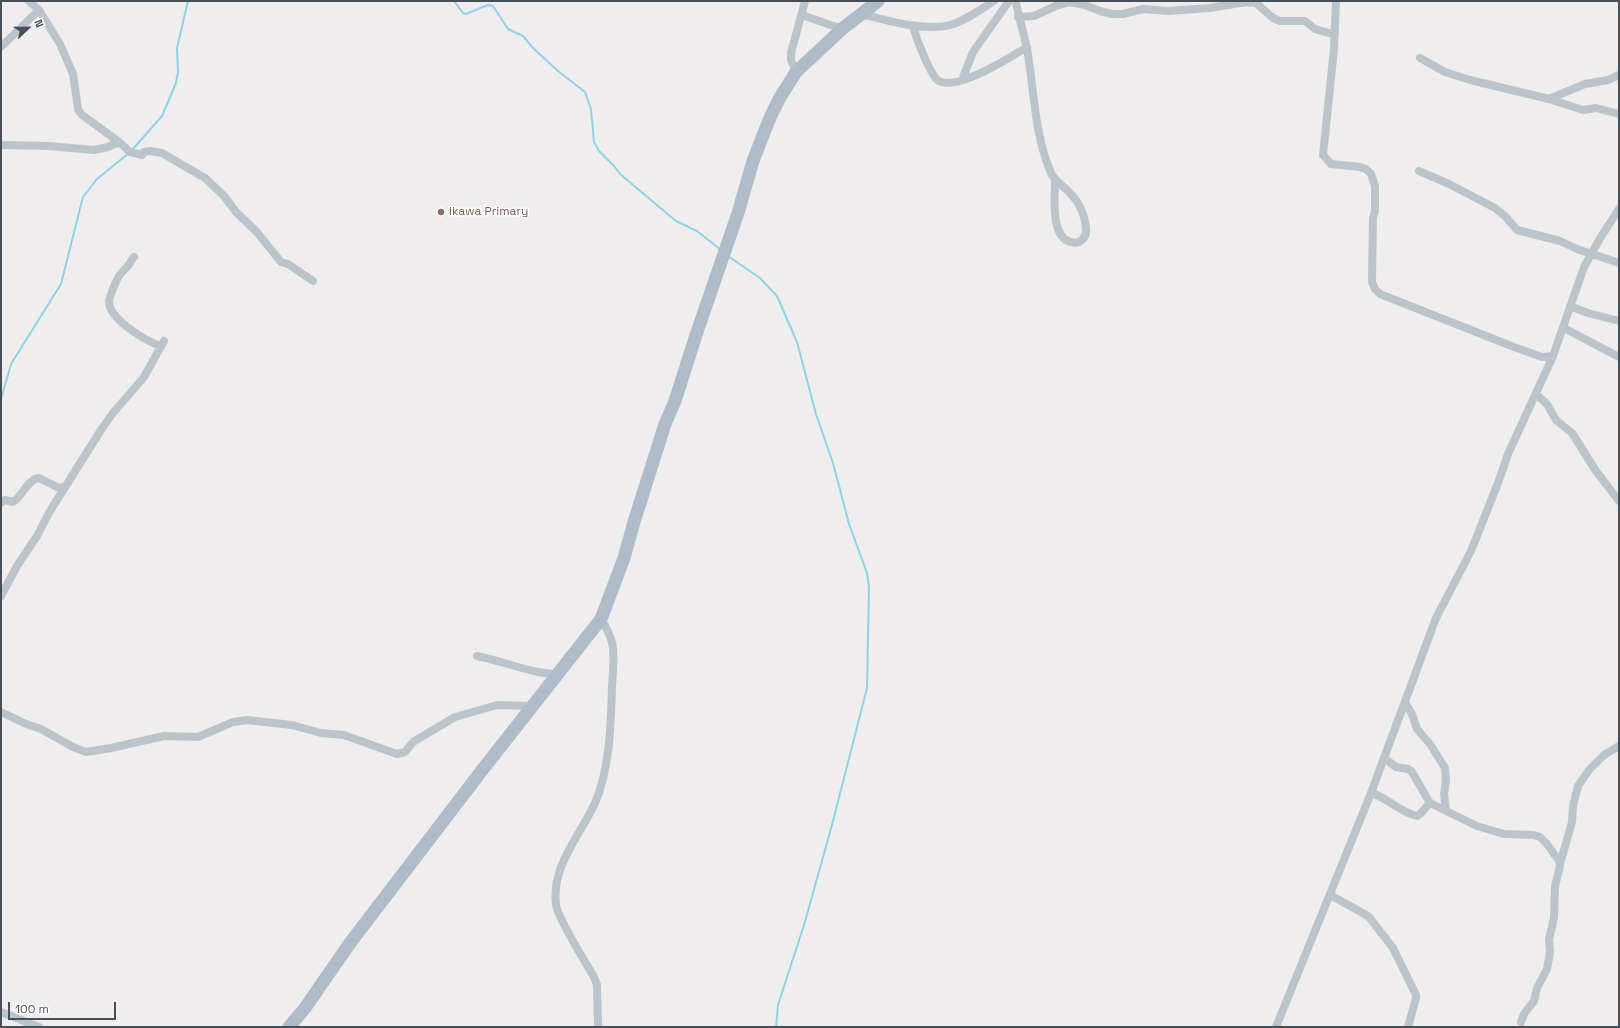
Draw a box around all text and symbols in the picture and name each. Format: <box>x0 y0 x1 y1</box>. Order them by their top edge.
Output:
north arrow <box>8 8 48 48</box>
text: N <box>31 17 47 30</box>
place label: Ikawa Primary <box>449 205 528 219</box>
marker: Ikawa Primary <box>436 207 446 217</box>
scale bar <box>10 994 118 1020</box>
text: 100 m <box>15 1001 49 1017</box>

